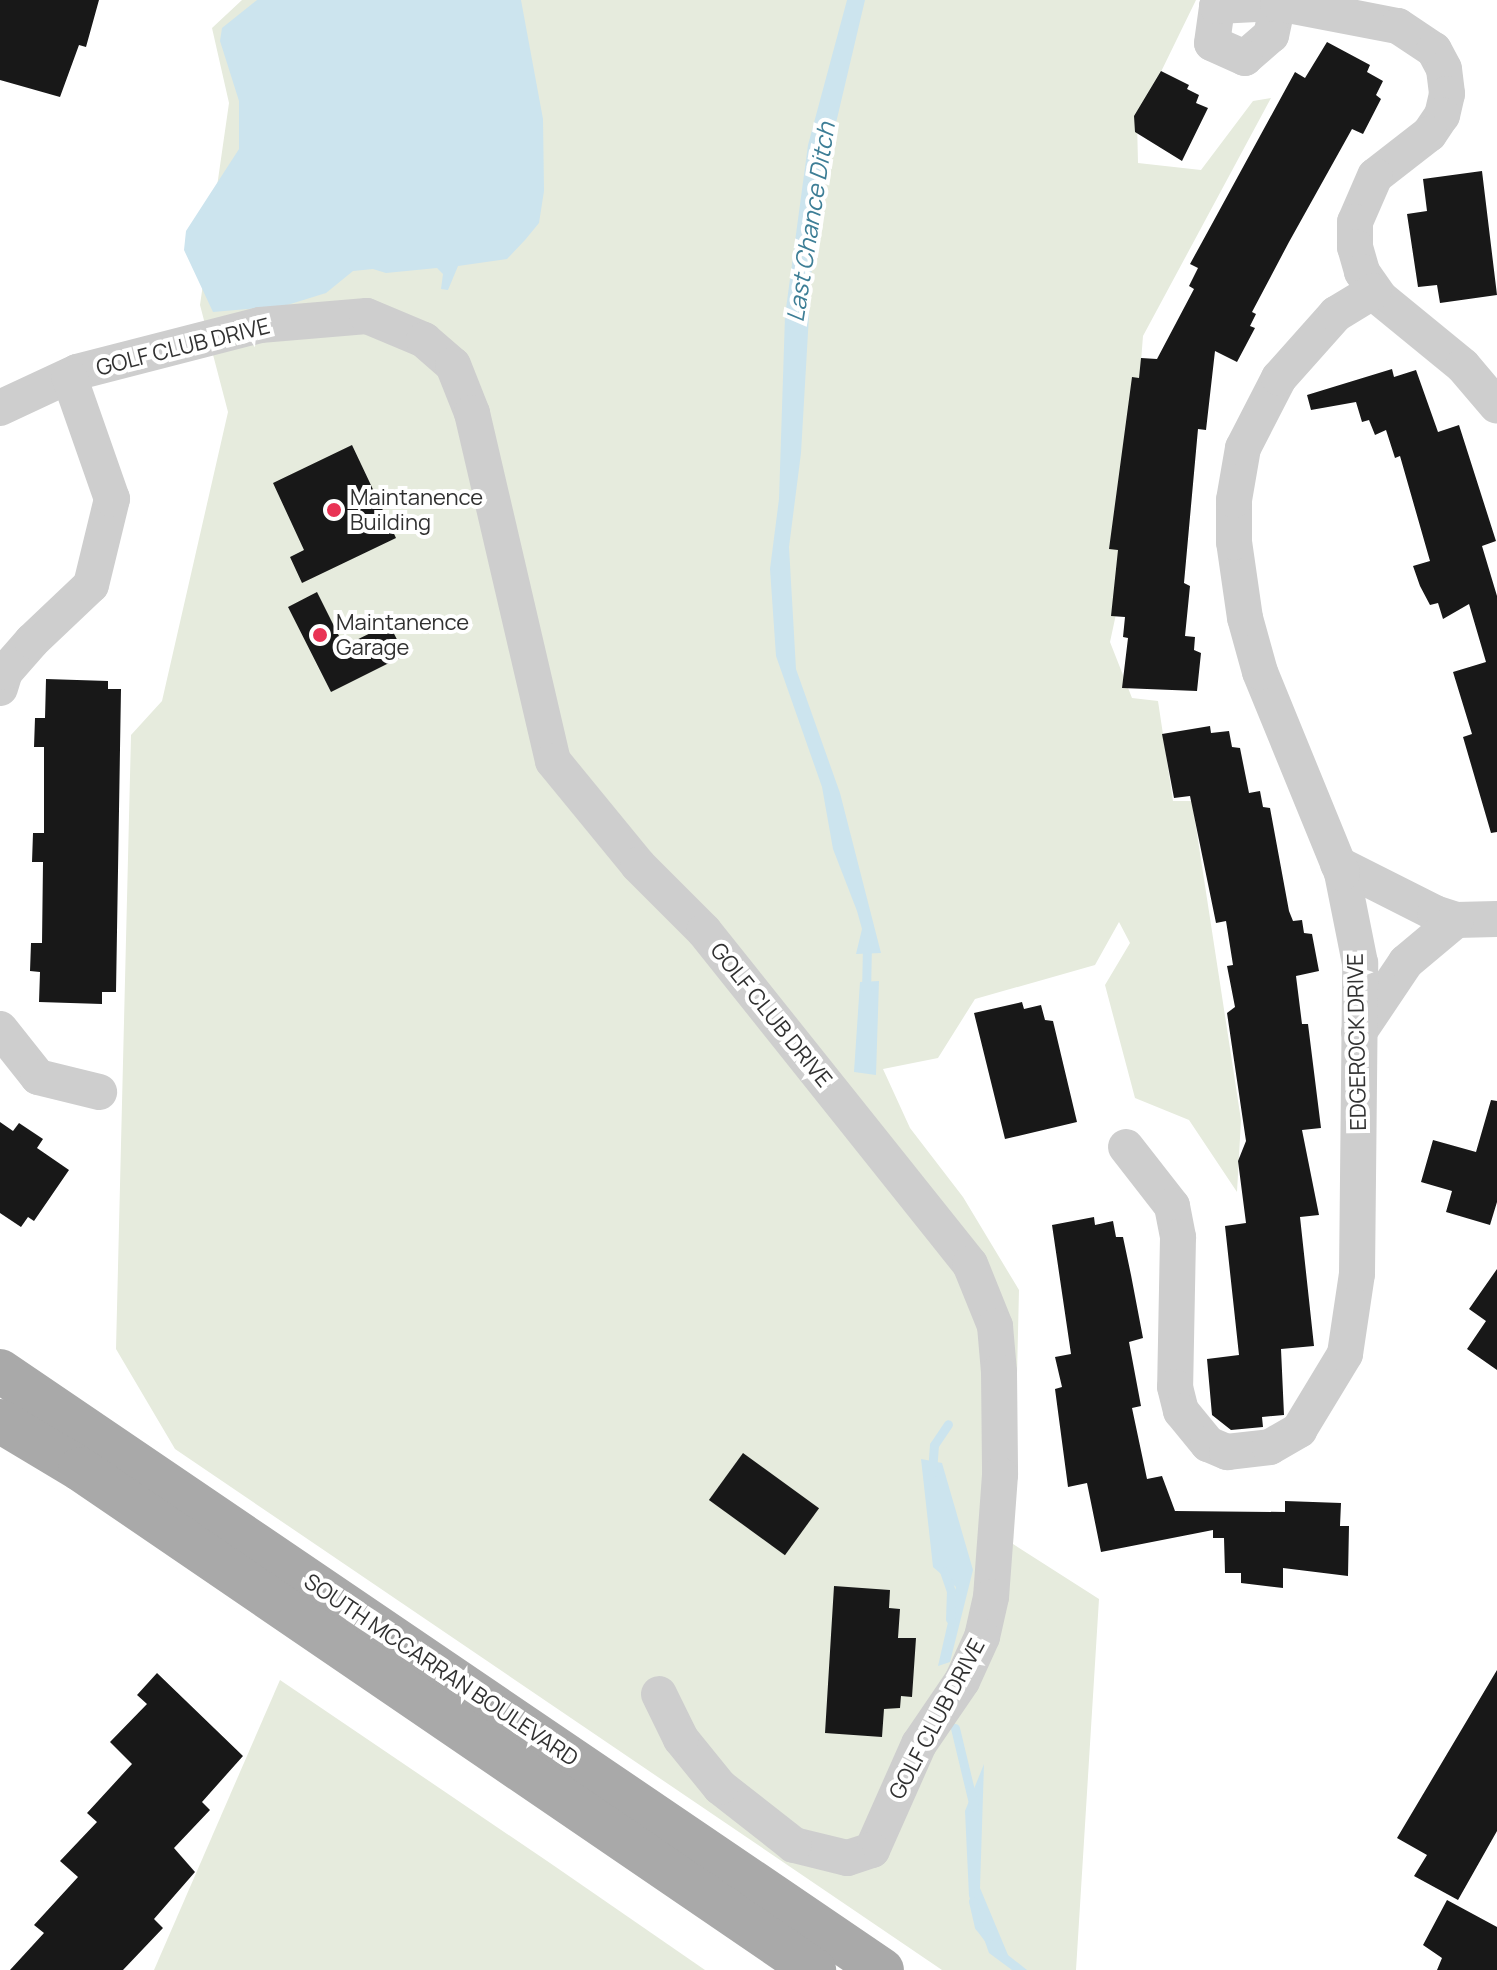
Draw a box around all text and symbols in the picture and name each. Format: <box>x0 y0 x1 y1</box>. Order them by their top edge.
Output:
water label: Last Chance Ditch <box>780 120 840 324</box>
street label: GOLF CLUB DRIVE <box>93 313 273 381</box>
place label: Maintanence Building <box>350 484 483 536</box>
marker: Maintanence Building <box>325 501 343 519</box>
place label: Maintanence Garage <box>336 609 469 660</box>
marker: Maintanence Garage <box>311 626 329 644</box>
street label: GOLF CLUB DRIVE <box>705 938 837 1092</box>
street label: EDGEROCK DRIVE <box>1342 953 1372 1131</box>
street label: SOUTH MCCARRAN BOULEVARD <box>299 1568 583 1772</box>
street label: GOLF CLUB DRIVE <box>884 1634 990 1804</box>

